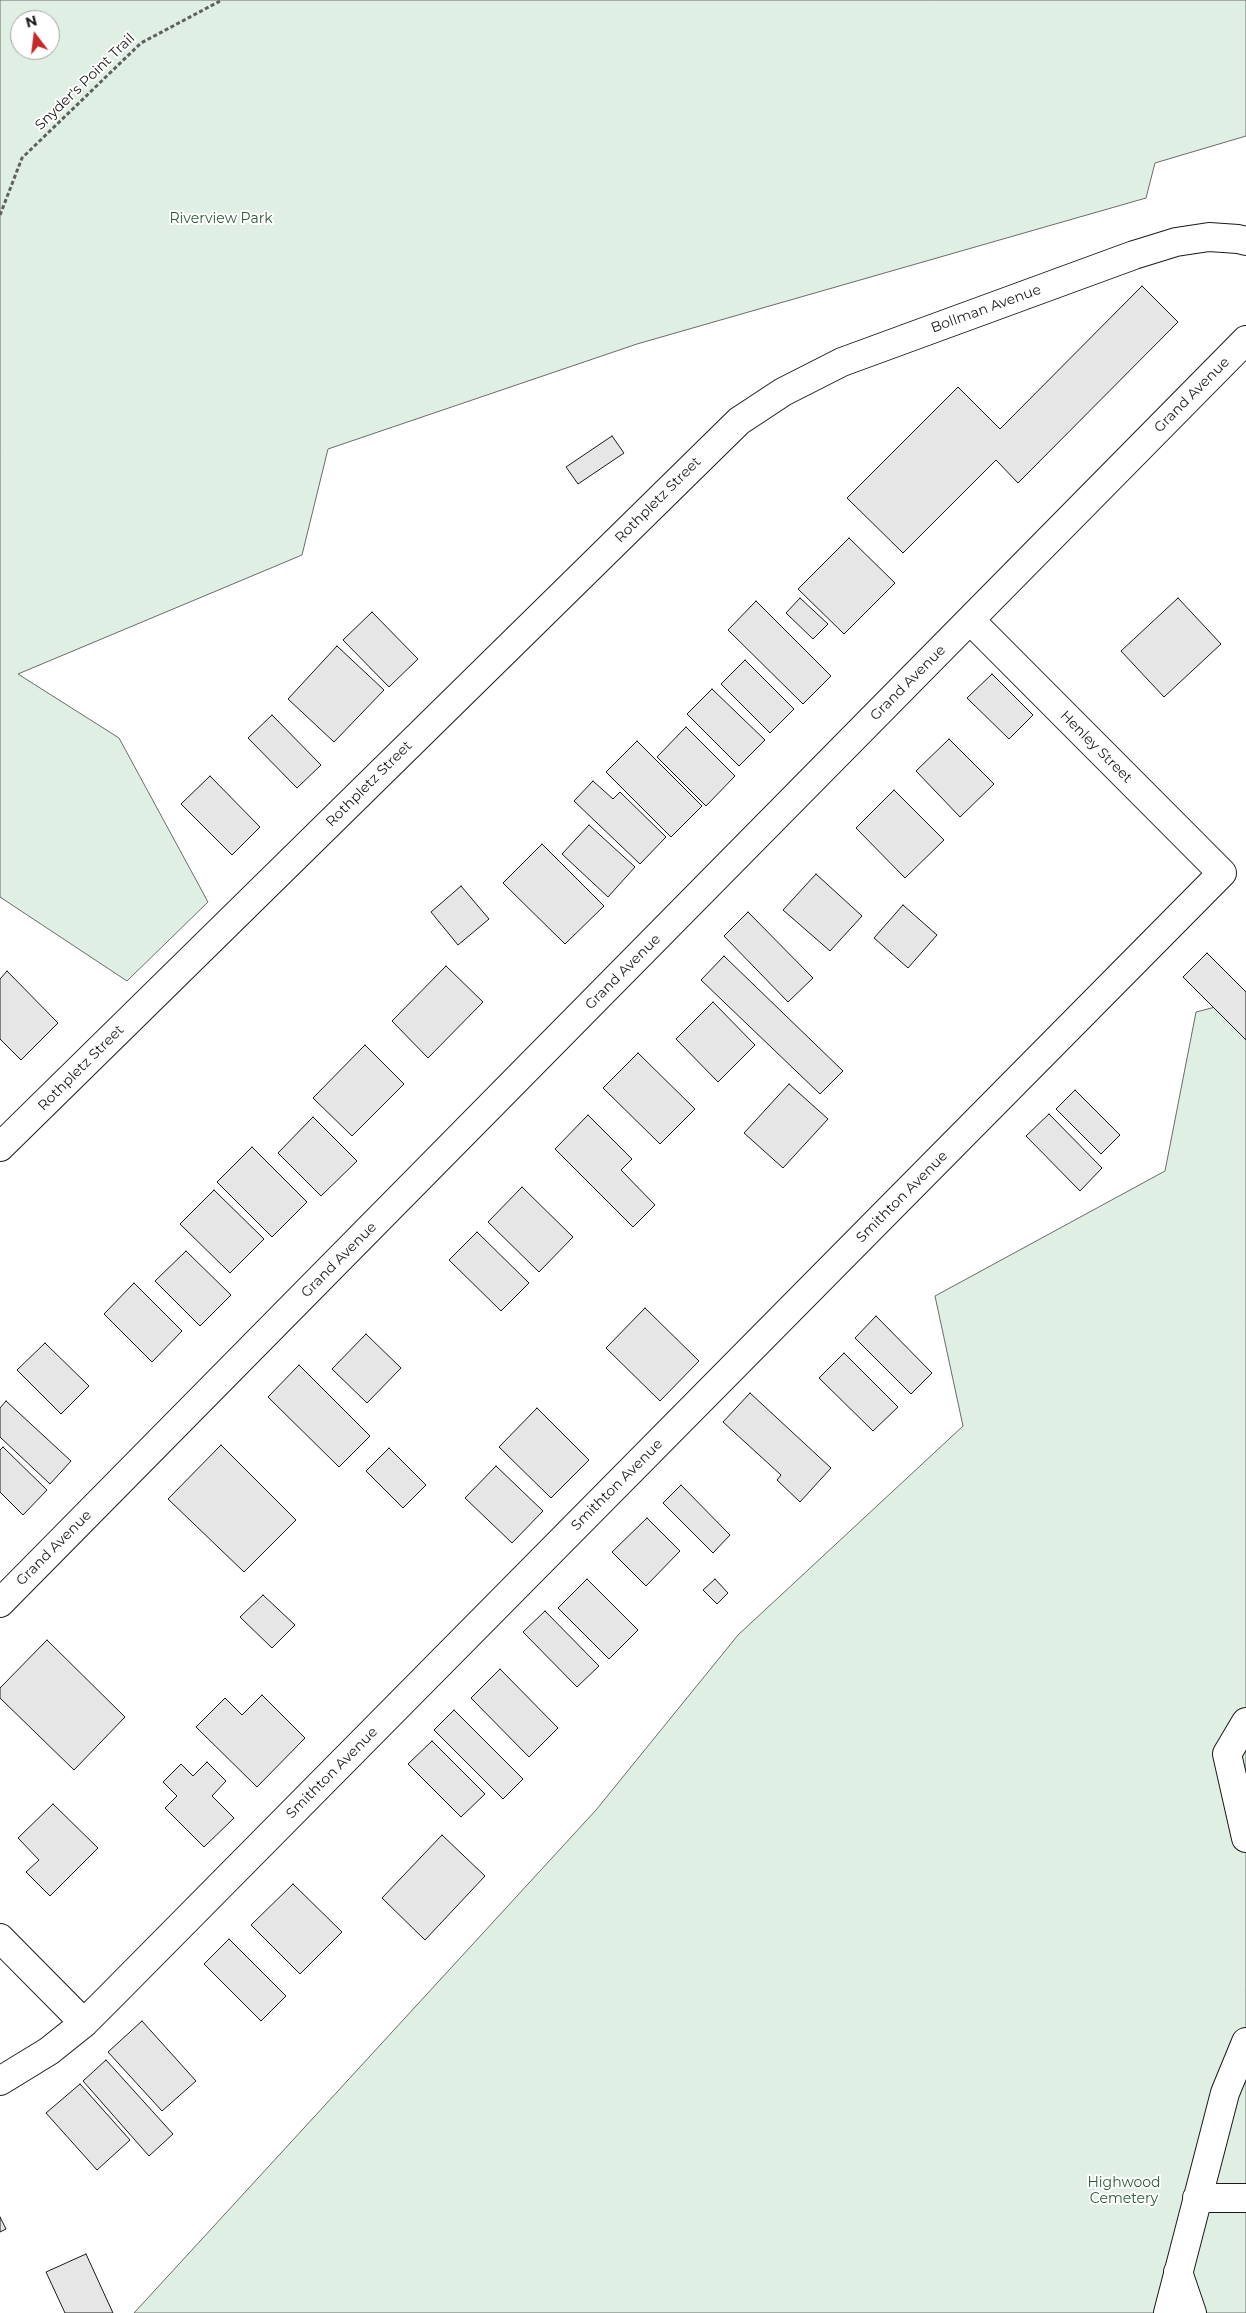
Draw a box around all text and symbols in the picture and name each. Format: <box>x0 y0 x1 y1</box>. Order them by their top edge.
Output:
north arrow <box>10 10 60 60</box>
text: N <box>24 11 39 32</box>
street label: Snyder's Point Trail <box>32 30 138 134</box>
park label: Riverview Park <box>169 211 273 227</box>
street label: Bollman Avenue <box>929 281 1043 337</box>
street label: Grand Avenue <box>1151 354 1233 436</box>
street label: Rothpletz Street <box>612 454 704 546</box>
street label: Grand Avenue <box>867 642 949 724</box>
street label: Henley Street <box>1056 707 1136 787</box>
street label: Rothpletz Street <box>323 738 415 830</box>
street label: Grand Avenue <box>582 931 664 1013</box>
street label: Rothpletz Street <box>35 1022 127 1114</box>
street label: Smithton Avenue <box>853 1148 951 1246</box>
street label: Grand Avenue <box>298 1219 380 1301</box>
street label: Smithton Avenue <box>568 1436 666 1534</box>
street label: Grand Avenue <box>13 1507 95 1589</box>
street label: Smithton Avenue <box>283 1724 381 1822</box>
park label: Highwood Cemetery <box>1087 2175 1161 2208</box>

